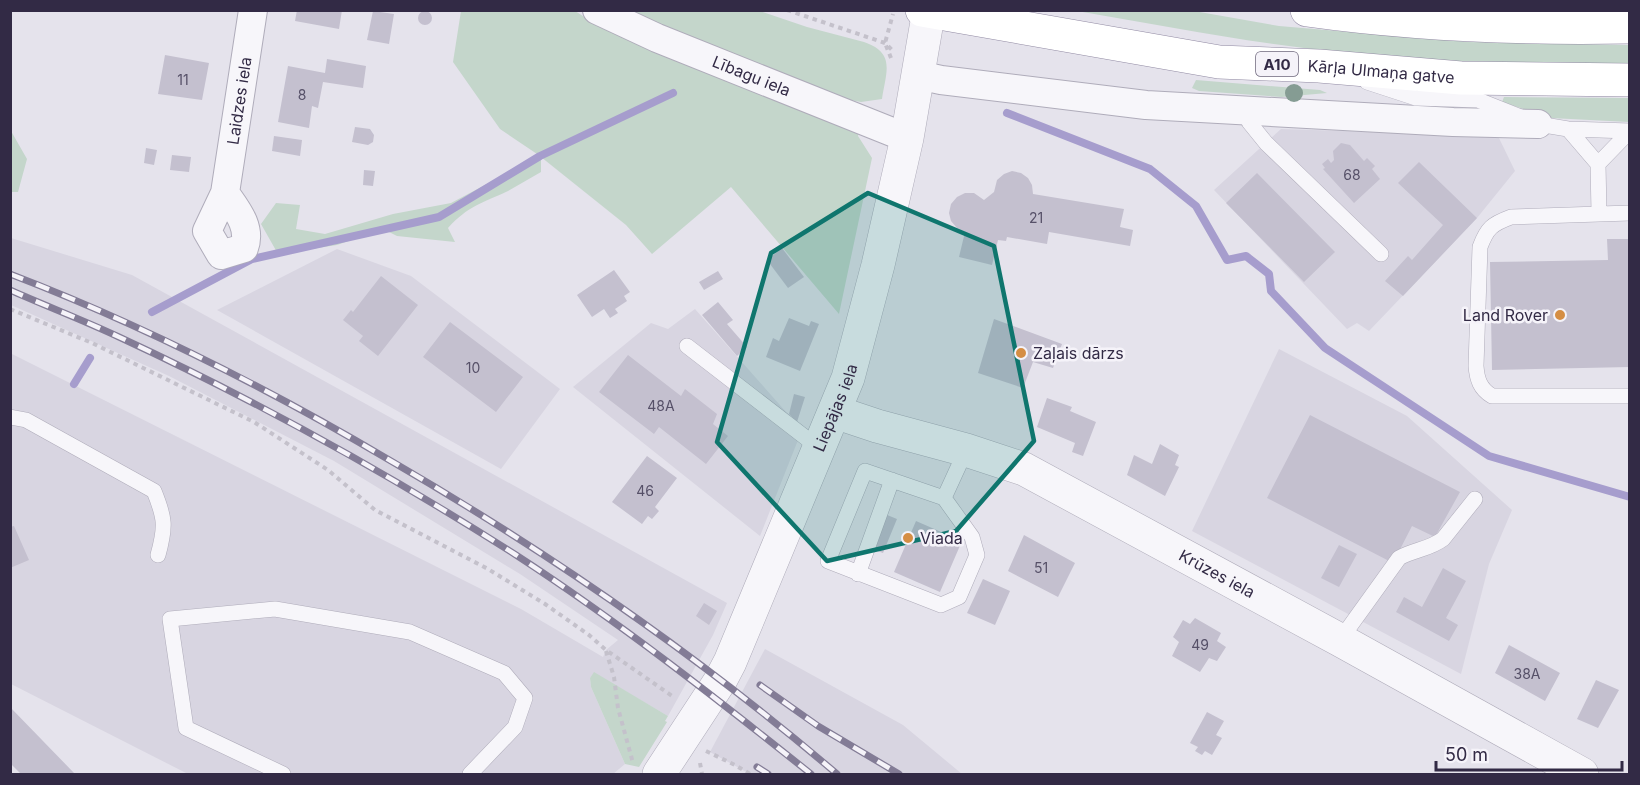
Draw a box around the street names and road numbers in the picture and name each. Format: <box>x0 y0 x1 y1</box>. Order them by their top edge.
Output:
street label: Lībagu iela <box>710 51 793 100</box>
road number: A10 <box>1256 52 1298 76</box>
street label: Laidzes iela <box>223 55 256 146</box>
street label: Kārļa Ulmaņa gatve <box>1307 56 1455 87</box>
street label: Liepājas iela <box>809 362 861 455</box>
street label: Krūzes iela <box>1176 545 1258 602</box>

